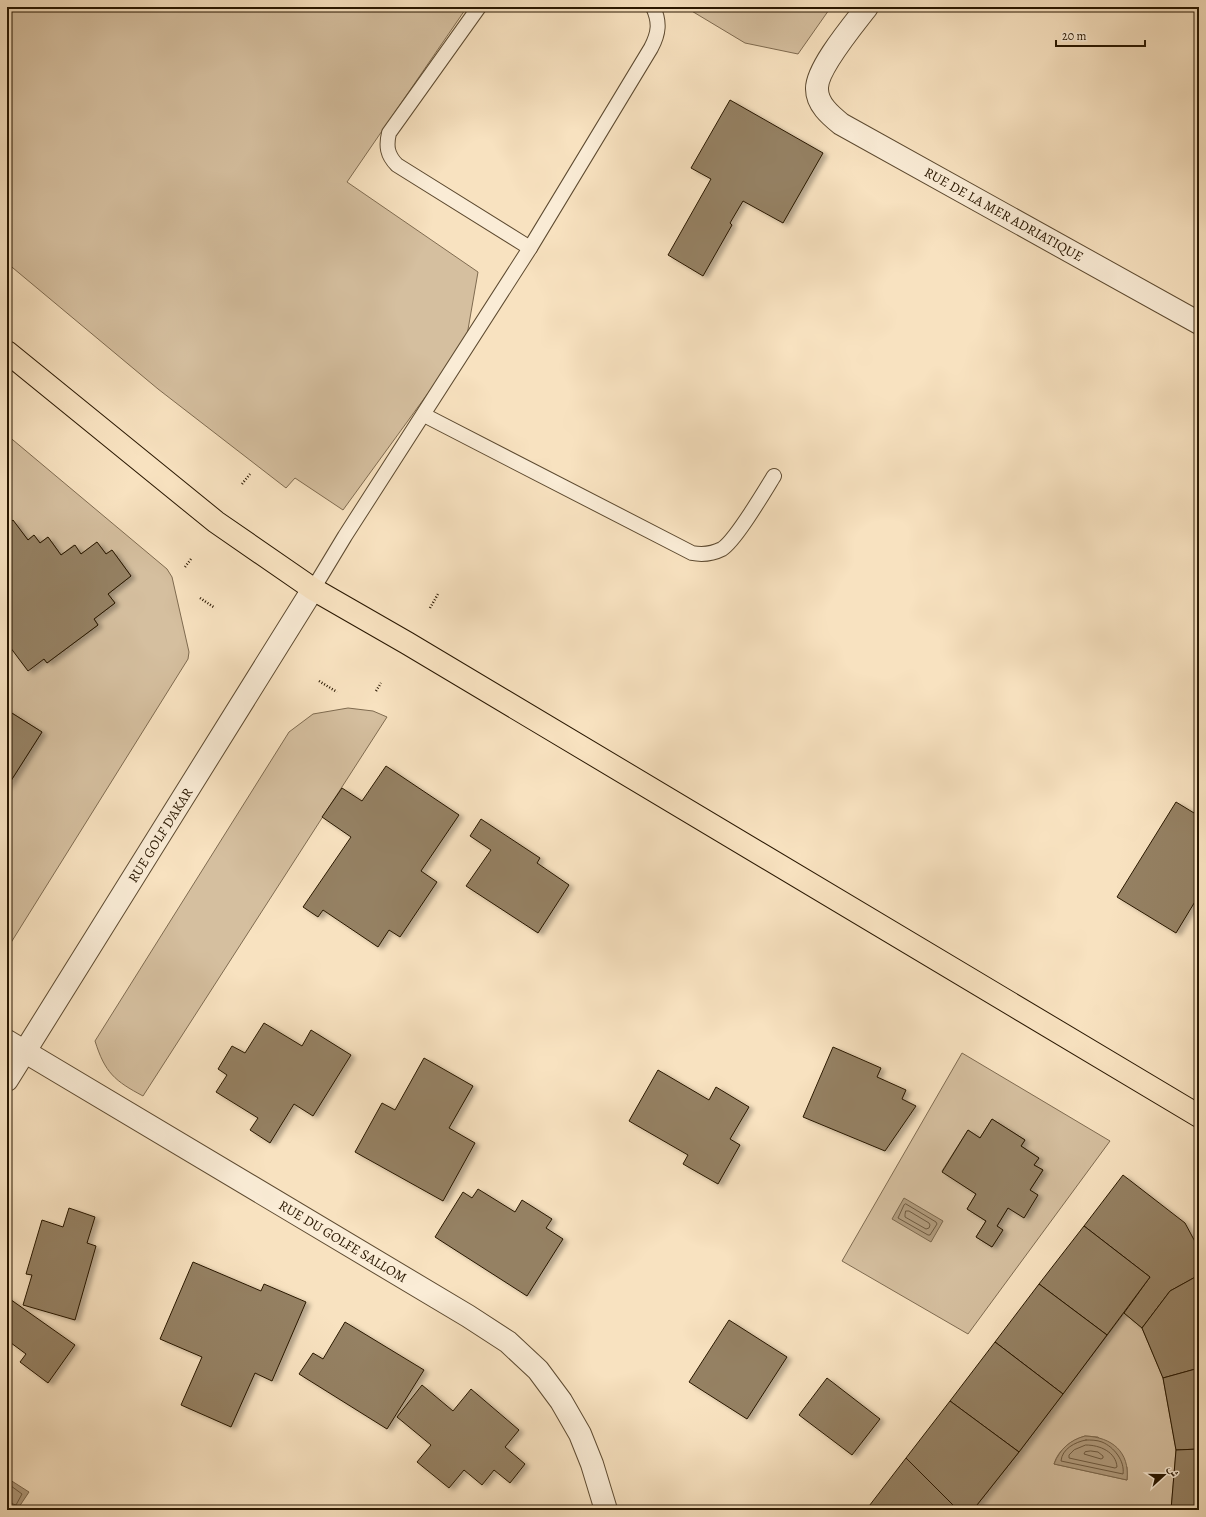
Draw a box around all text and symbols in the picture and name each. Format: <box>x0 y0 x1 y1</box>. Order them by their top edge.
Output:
scale bar <box>1056 22 1145 48</box>
text: 20 m <box>1062 28 1086 44</box>
street label: RUE DE LA MER ADRIATIQUE <box>921 163 1087 266</box>
street label: RUE GOLF D'AKAR <box>124 784 197 886</box>
street label: RUE DU GOLFE SALLOM <box>275 1196 410 1287</box>
north arrow <box>1144 1455 1184 1495</box>
text: ش <box>1164 1464 1182 1479</box>

